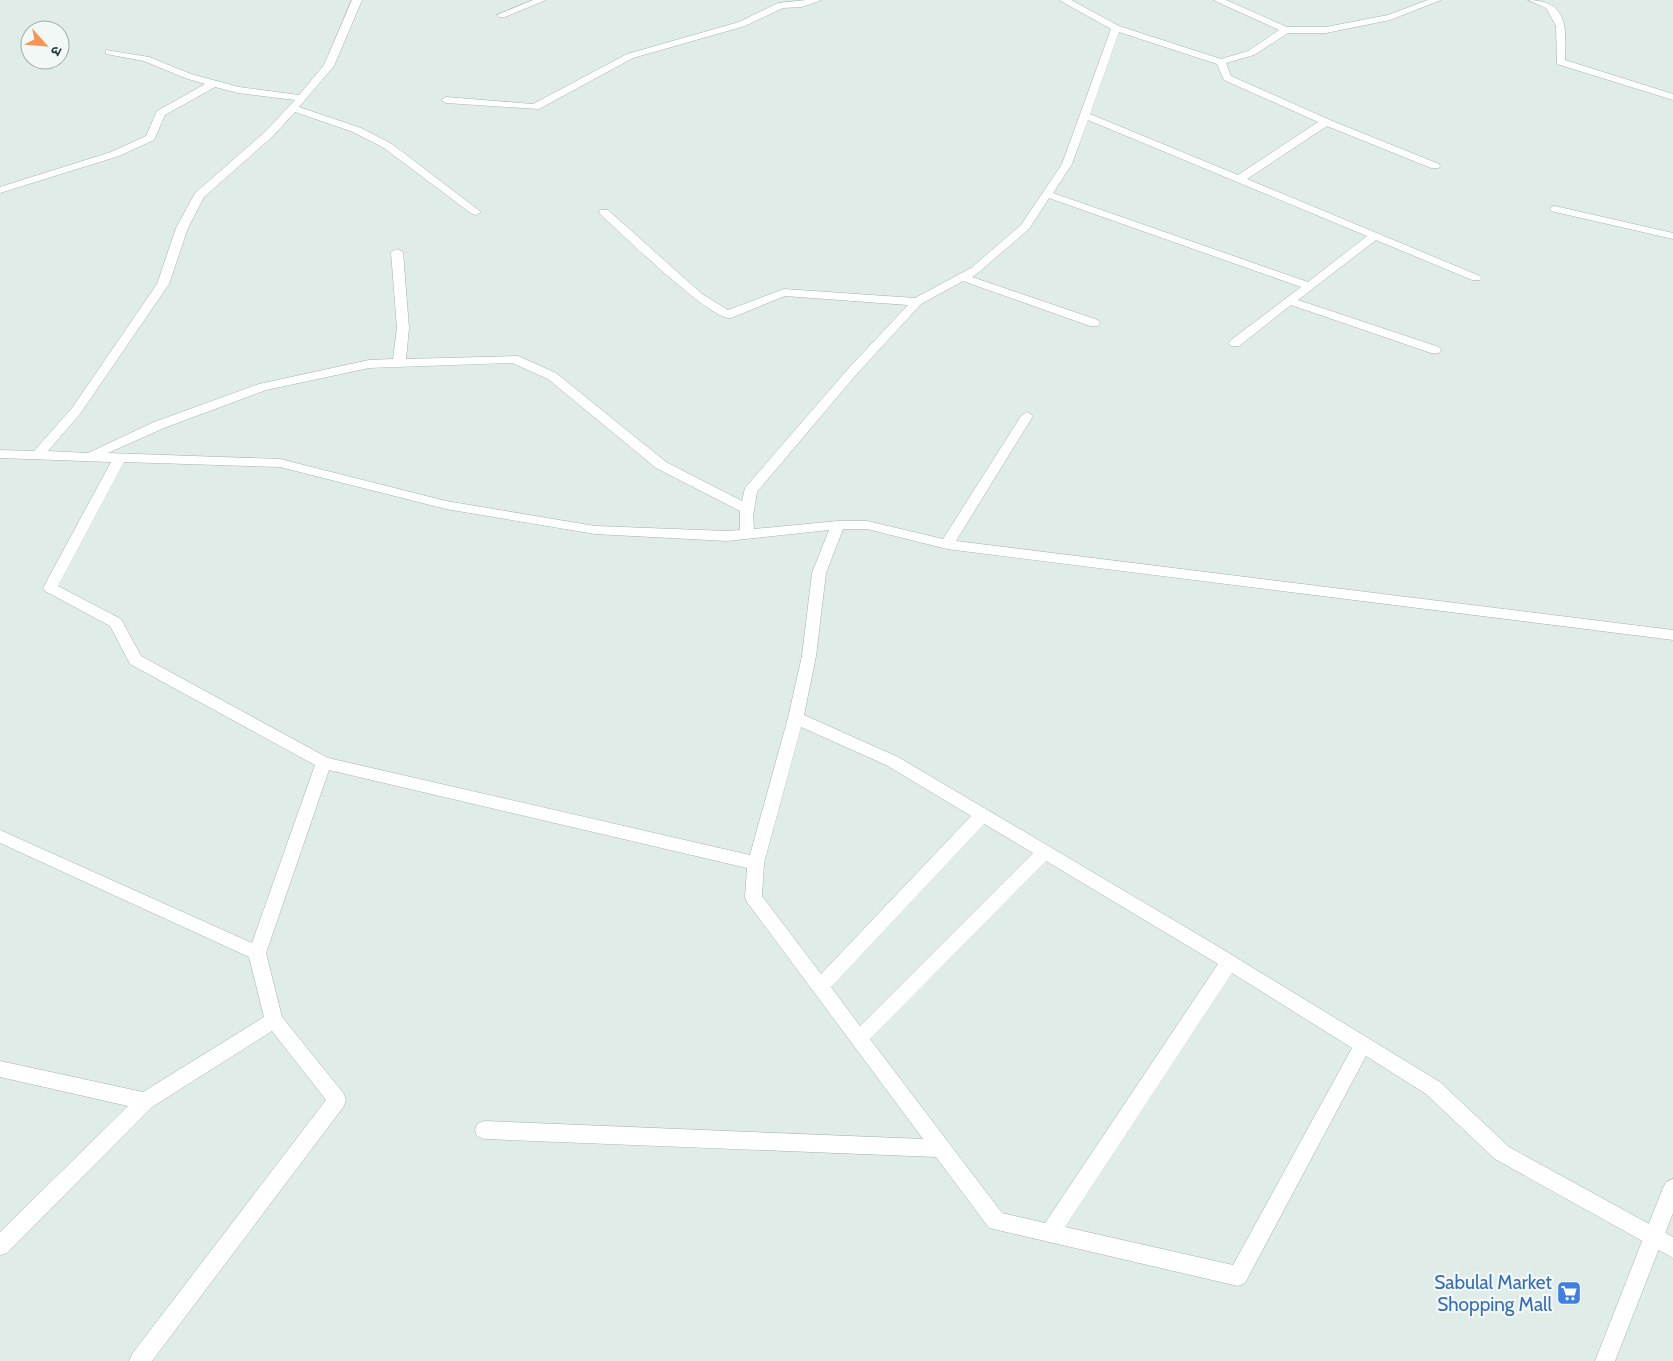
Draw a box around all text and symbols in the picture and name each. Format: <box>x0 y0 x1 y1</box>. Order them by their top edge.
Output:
north arrow <box>20 20 70 70</box>
text: उ <box>46 43 66 59</box>
place label: Sabulal Market Shopping Mall <box>1434 1271 1553 1316</box>
supermarket icon: Sabulal Market Shopping Mall <box>1556 1280 1582 1306</box>

